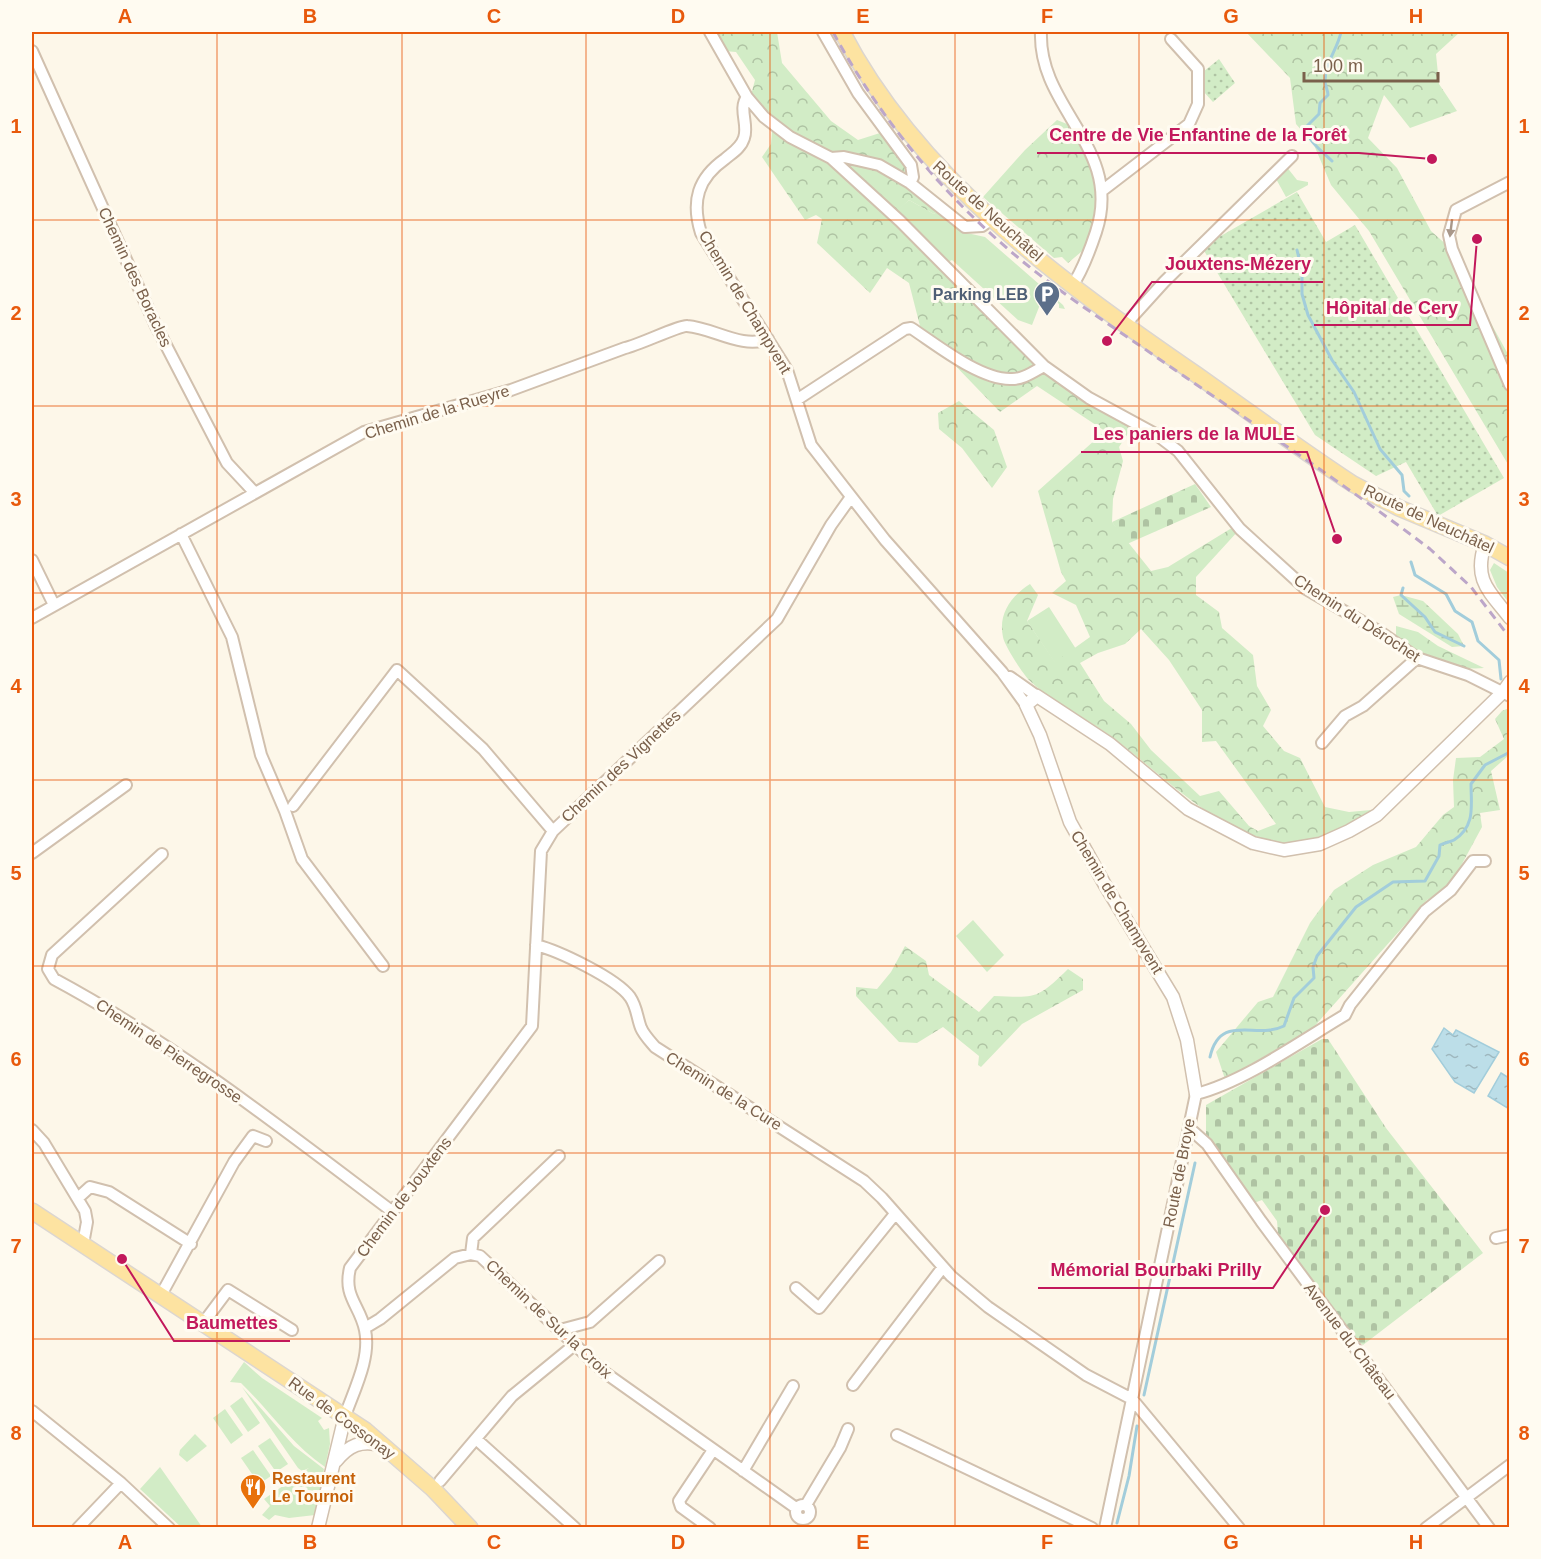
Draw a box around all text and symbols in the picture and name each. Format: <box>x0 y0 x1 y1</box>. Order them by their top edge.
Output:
text: A <box>118 5 132 27</box>
text: B <box>303 5 317 27</box>
text: C <box>487 5 501 27</box>
text: D <box>671 5 685 27</box>
text: E <box>856 5 870 27</box>
text: F <box>1041 5 1053 27</box>
text: G <box>1223 5 1239 27</box>
text: H <box>1409 5 1423 27</box>
scale bar <box>1304 45 1438 83</box>
text: 100 m <box>1313 56 1363 76</box>
text: 1 <box>10 115 22 137</box>
text: 1 <box>1518 115 1530 137</box>
callout: Centre de Vie Enfantine de la Forêt <box>1037 117 1359 153</box>
text: Centre de Vie Enfantine de la Forêt <box>1049 125 1347 145</box>
street label: Route de Neuchâtel <box>930 157 1046 265</box>
street label: Chemin des Boracles <box>95 204 175 350</box>
one-way arrow <box>1446 219 1456 238</box>
street label: Chemin de Champvent <box>696 227 795 377</box>
callout: Jouxtens-Mézery <box>1152 246 1323 282</box>
text: Jouxtens-Mézery <box>1165 254 1311 274</box>
parking icon: Parking LEB <box>1032 279 1062 317</box>
place label: Parking LEB <box>933 286 1028 303</box>
callout: Hôpital de Cery <box>1314 289 1470 325</box>
text: Hôpital de Cery <box>1326 298 1458 318</box>
text: 2 <box>10 302 22 324</box>
text: 2 <box>1518 302 1530 324</box>
street label: Chemin de la Rueyre <box>363 382 511 442</box>
callout: Les paniers de la MULE <box>1081 416 1307 452</box>
text: Les paniers de la MULE <box>1093 424 1295 444</box>
street label: Route de Neuchâtel <box>1361 481 1497 557</box>
text: 3 <box>10 488 22 510</box>
text: 3 <box>1518 488 1530 510</box>
street label: Chemin du Dérochet <box>1291 571 1424 665</box>
text: 4 <box>10 675 22 697</box>
text: 4 <box>1518 675 1530 697</box>
street label: Chemin des Vignettes <box>558 707 684 825</box>
street label: Chemin de Champvent <box>1068 827 1167 977</box>
text: 5 <box>10 862 22 884</box>
text: 5 <box>1518 862 1530 884</box>
street label: Chemin de Pierregrosse <box>93 996 245 1106</box>
text: 6 <box>10 1048 22 1070</box>
street label: Chemin de la Cure <box>663 1048 785 1134</box>
text: 6 <box>1518 1048 1530 1070</box>
street label: Route de Broye <box>1160 1117 1198 1229</box>
street label: Chemin de Jouxtens <box>353 1134 455 1260</box>
text: 7 <box>10 1235 22 1257</box>
text: 7 <box>1518 1235 1530 1257</box>
callout: Mémorial Bourbaki Prilly <box>1038 1252 1273 1288</box>
street label: Chemin de Sur la Croix <box>483 1256 615 1382</box>
text: Mémorial Bourbaki Prilly <box>1050 1260 1262 1280</box>
street label: Avenue du Château <box>1301 1280 1399 1402</box>
callout: Baumettes <box>174 1305 290 1341</box>
text: Baumettes <box>186 1313 278 1333</box>
street label: Rue de Cossonay <box>286 1374 398 1462</box>
text: 8 <box>10 1422 22 1444</box>
text: 8 <box>1518 1422 1530 1444</box>
place label: Restaurent Le Tournoi <box>272 1470 356 1505</box>
restaurant icon: Restaurent Le Tournoi <box>238 1472 268 1510</box>
text: A <box>118 1531 132 1553</box>
text: B <box>303 1531 317 1553</box>
text: C <box>487 1531 501 1553</box>
text: D <box>671 1531 685 1553</box>
text: E <box>856 1531 870 1553</box>
text: F <box>1041 1531 1053 1553</box>
text: G <box>1223 1531 1239 1553</box>
text: H <box>1409 1531 1423 1553</box>

